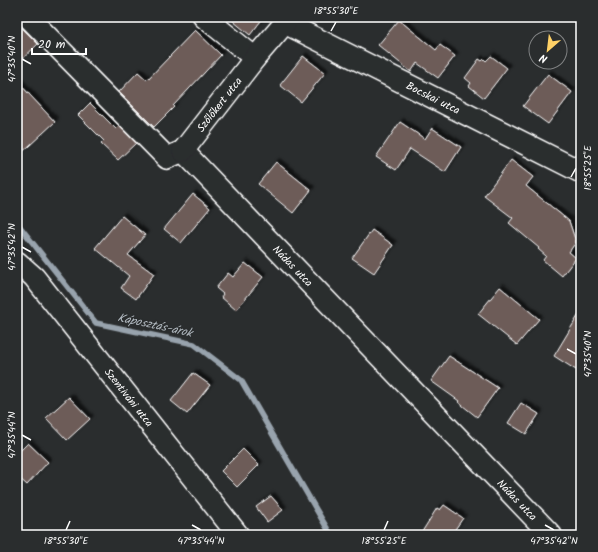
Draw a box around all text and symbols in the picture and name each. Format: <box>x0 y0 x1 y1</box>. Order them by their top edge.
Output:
text: 18°55'30"E <box>314 3 359 19</box>
scale bar <box>32 30 86 56</box>
north arrow <box>528 30 568 70</box>
text: 47°35'40"N <box>4 35 20 82</box>
text: 20 m <box>38 35 66 54</box>
text: N <box>536 48 551 68</box>
street label: Szőlőkert utca <box>193 74 247 136</box>
street label: Bocskai utca <box>403 77 463 120</box>
text: 18°55'25"E <box>580 144 596 191</box>
text: 47°35'42"N <box>4 223 20 271</box>
street label: Nádas utca <box>268 241 317 292</box>
water label: Káposztás-árok <box>116 308 196 343</box>
text: 47°35'40"N <box>580 330 596 377</box>
street label: Szentiváni utca <box>99 365 157 431</box>
text: 47°35'44"N <box>4 411 20 459</box>
street label: Nádas utca <box>492 475 541 525</box>
text: 18°55'30"E <box>44 533 89 549</box>
text: 47°35'44"N <box>177 533 225 549</box>
text: 18°55'25"E <box>361 533 408 549</box>
text: 47°35'42"N <box>530 533 578 549</box>

